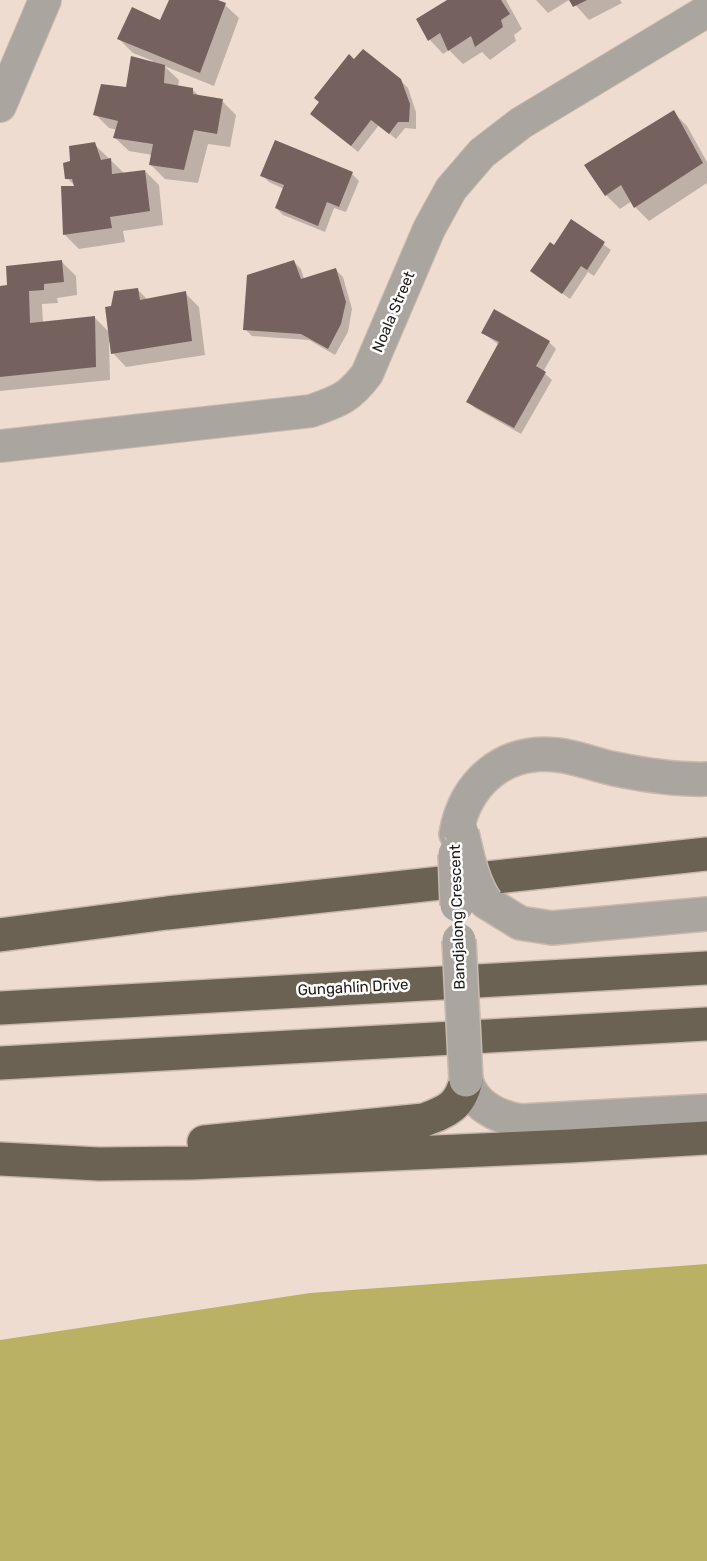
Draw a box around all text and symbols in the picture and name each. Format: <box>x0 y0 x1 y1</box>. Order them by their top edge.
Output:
street label: Noala Street <box>369 269 419 355</box>
street label: Bandjalong Crescent <box>446 844 470 990</box>
street label: Gungahlin Drive <box>297 976 409 1000</box>

